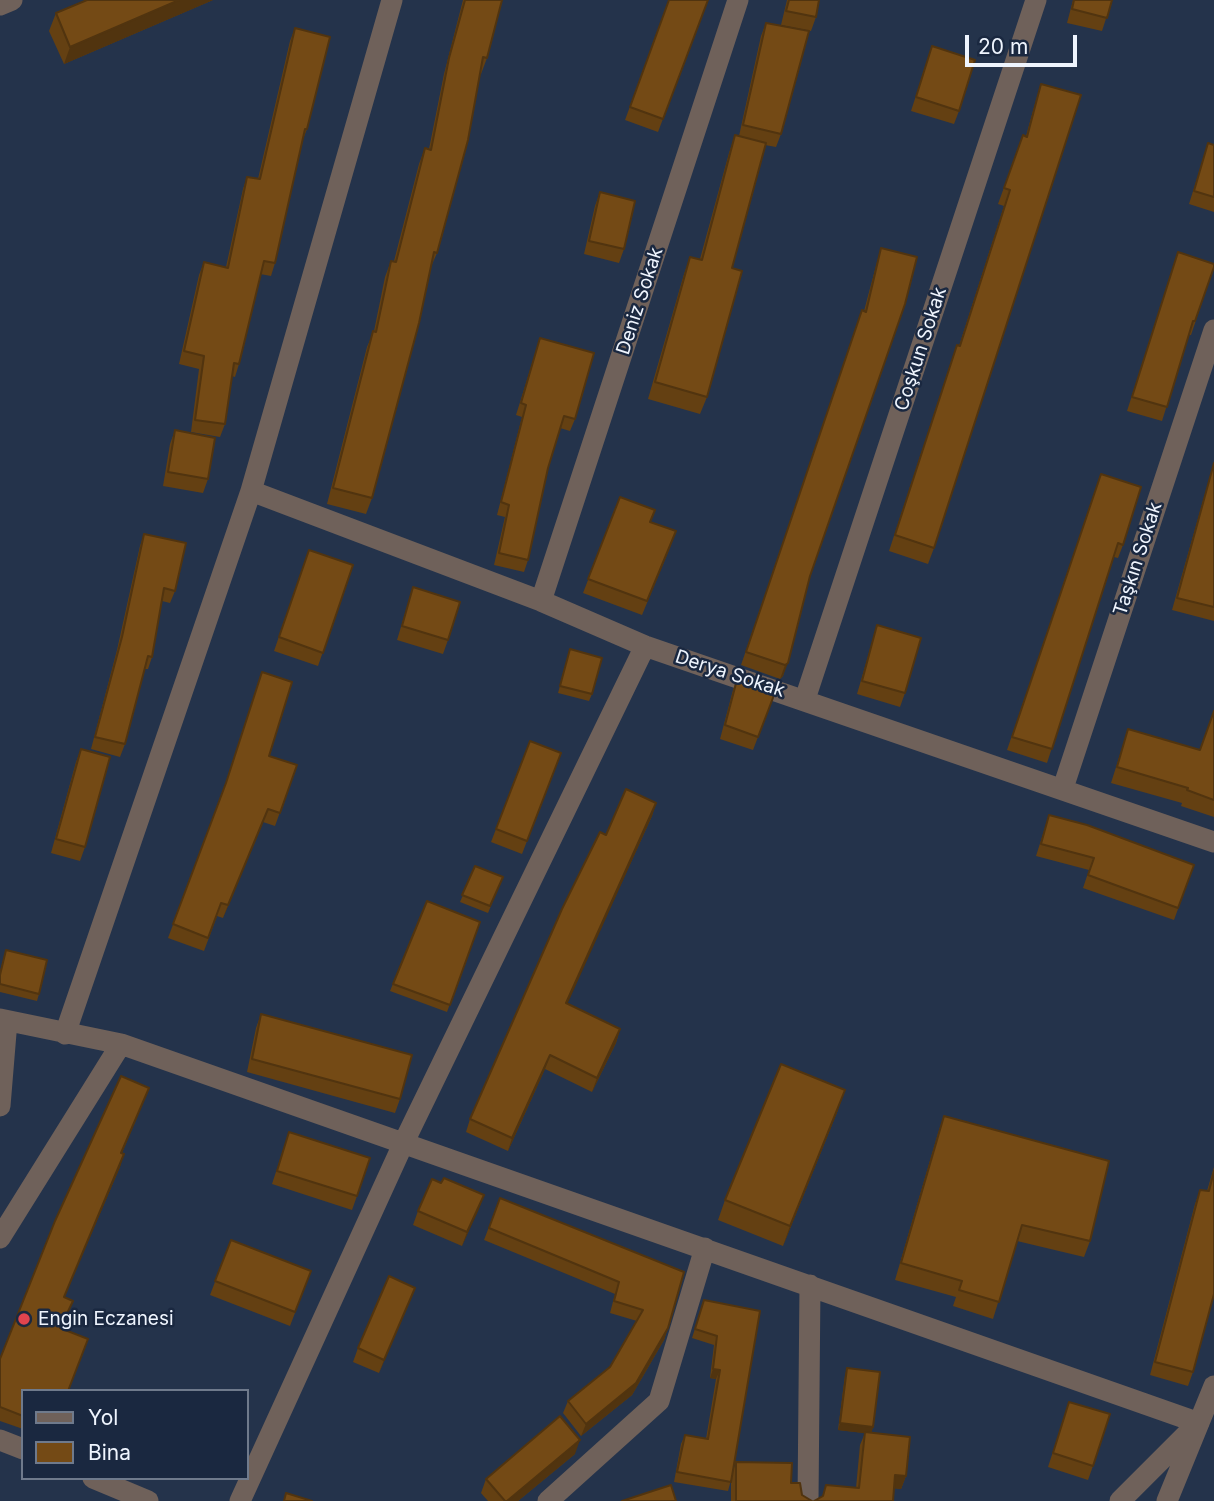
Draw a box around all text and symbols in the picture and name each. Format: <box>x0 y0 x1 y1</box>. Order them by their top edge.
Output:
scale bar <box>969 21 1081 65</box>
text: 20 m <box>978 34 1028 59</box>
street label: Deniz Sokak <box>612 244 668 358</box>
street label: Coşkun Sokak <box>890 284 952 414</box>
street label: Taşkın Sokak <box>1109 499 1167 619</box>
street label: Derya Sokak <box>672 646 788 702</box>
place label: Engin Eczanesi <box>38 1308 174 1330</box>
marker: Engin Eczanesi <box>16 1311 32 1327</box>
legend <box>21 1389 248 1480</box>
text: Yol <box>88 1405 118 1430</box>
text: Bina <box>88 1440 131 1465</box>

